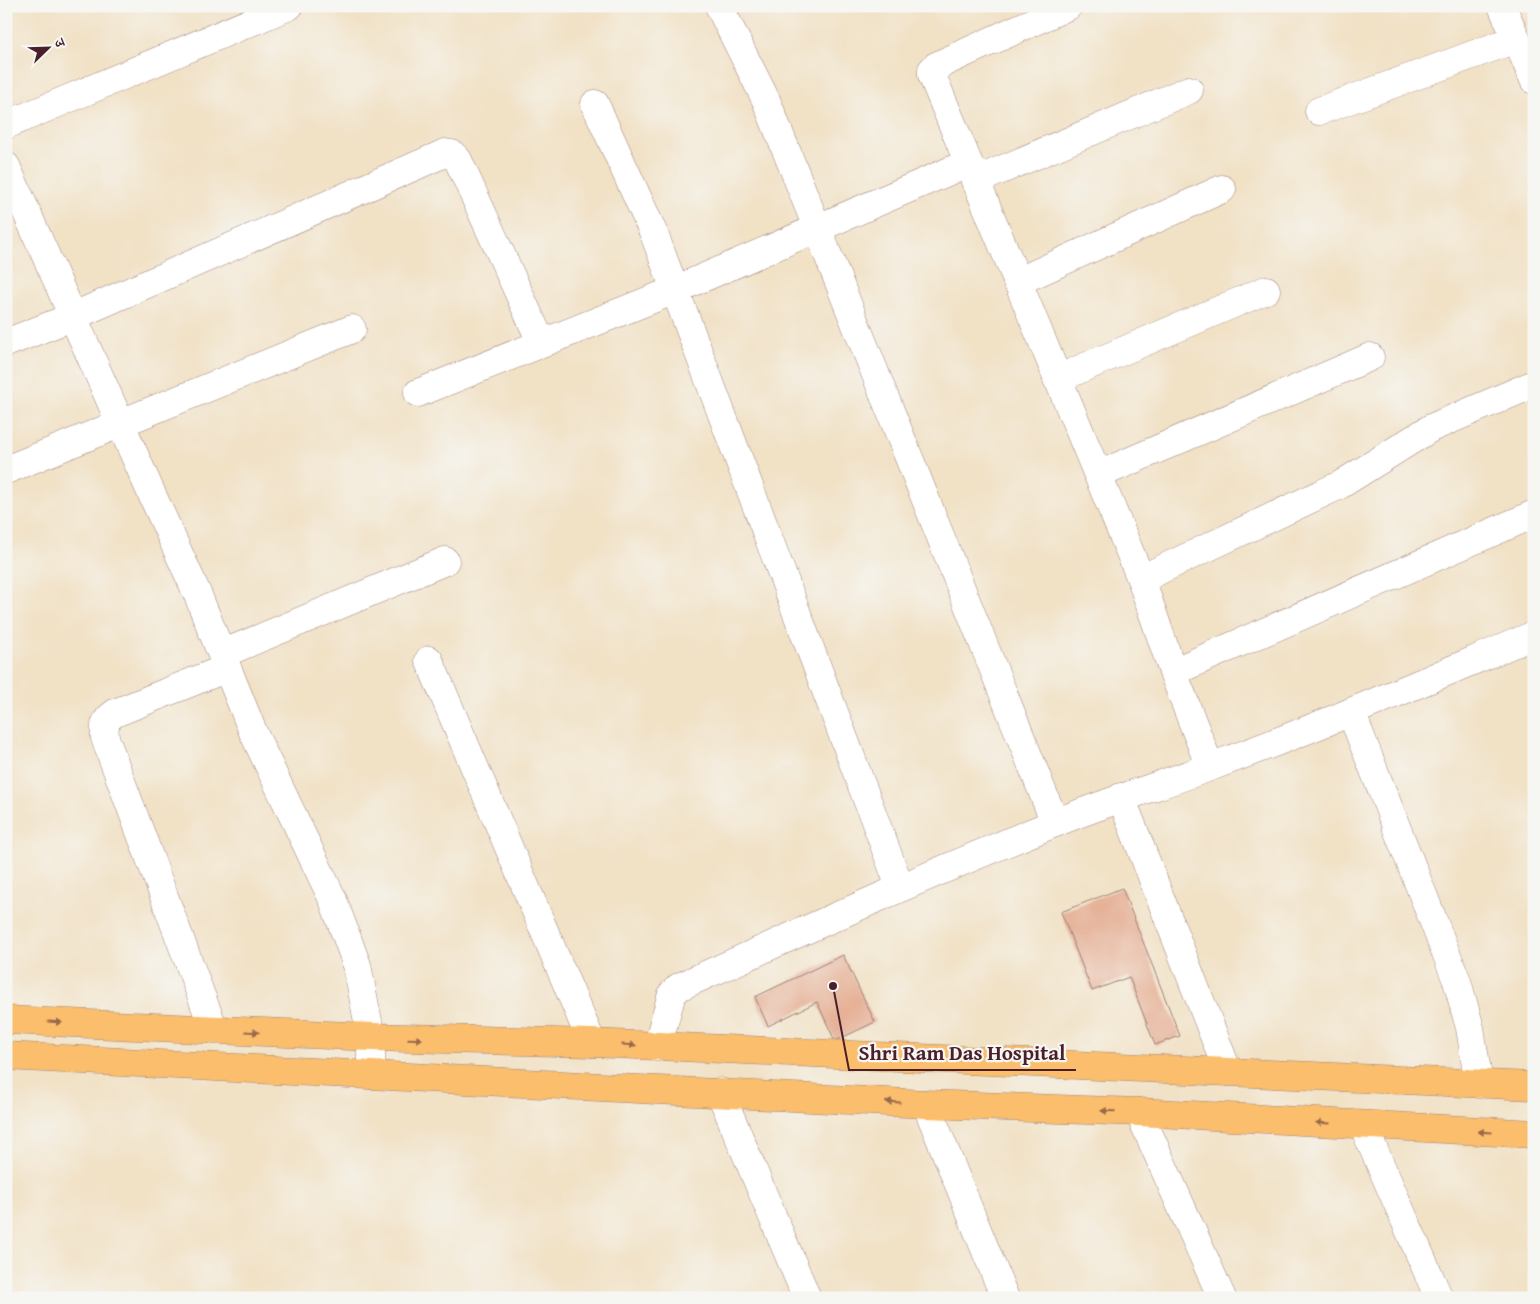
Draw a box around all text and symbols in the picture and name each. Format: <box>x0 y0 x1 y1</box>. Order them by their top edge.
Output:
north arrow <box>22 22 72 72</box>
text: उ <box>49 35 71 51</box>
one-way arrow <box>47 1019 63 1027</box>
one-way arrow <box>244 1028 260 1036</box>
callout: Shri Ram Das Hospital <box>849 1034 1076 1070</box>
one-way arrow <box>407 1035 423 1043</box>
text: Shri Ram Das Hospital <box>858 1037 1066 1068</box>
one-way arrow <box>622 1042 638 1050</box>
one-way arrow <box>885 1097 901 1105</box>
one-way arrow <box>1100 1107 1116 1115</box>
one-way arrow <box>1315 1119 1331 1127</box>
one-way arrow <box>1477 1127 1493 1135</box>

